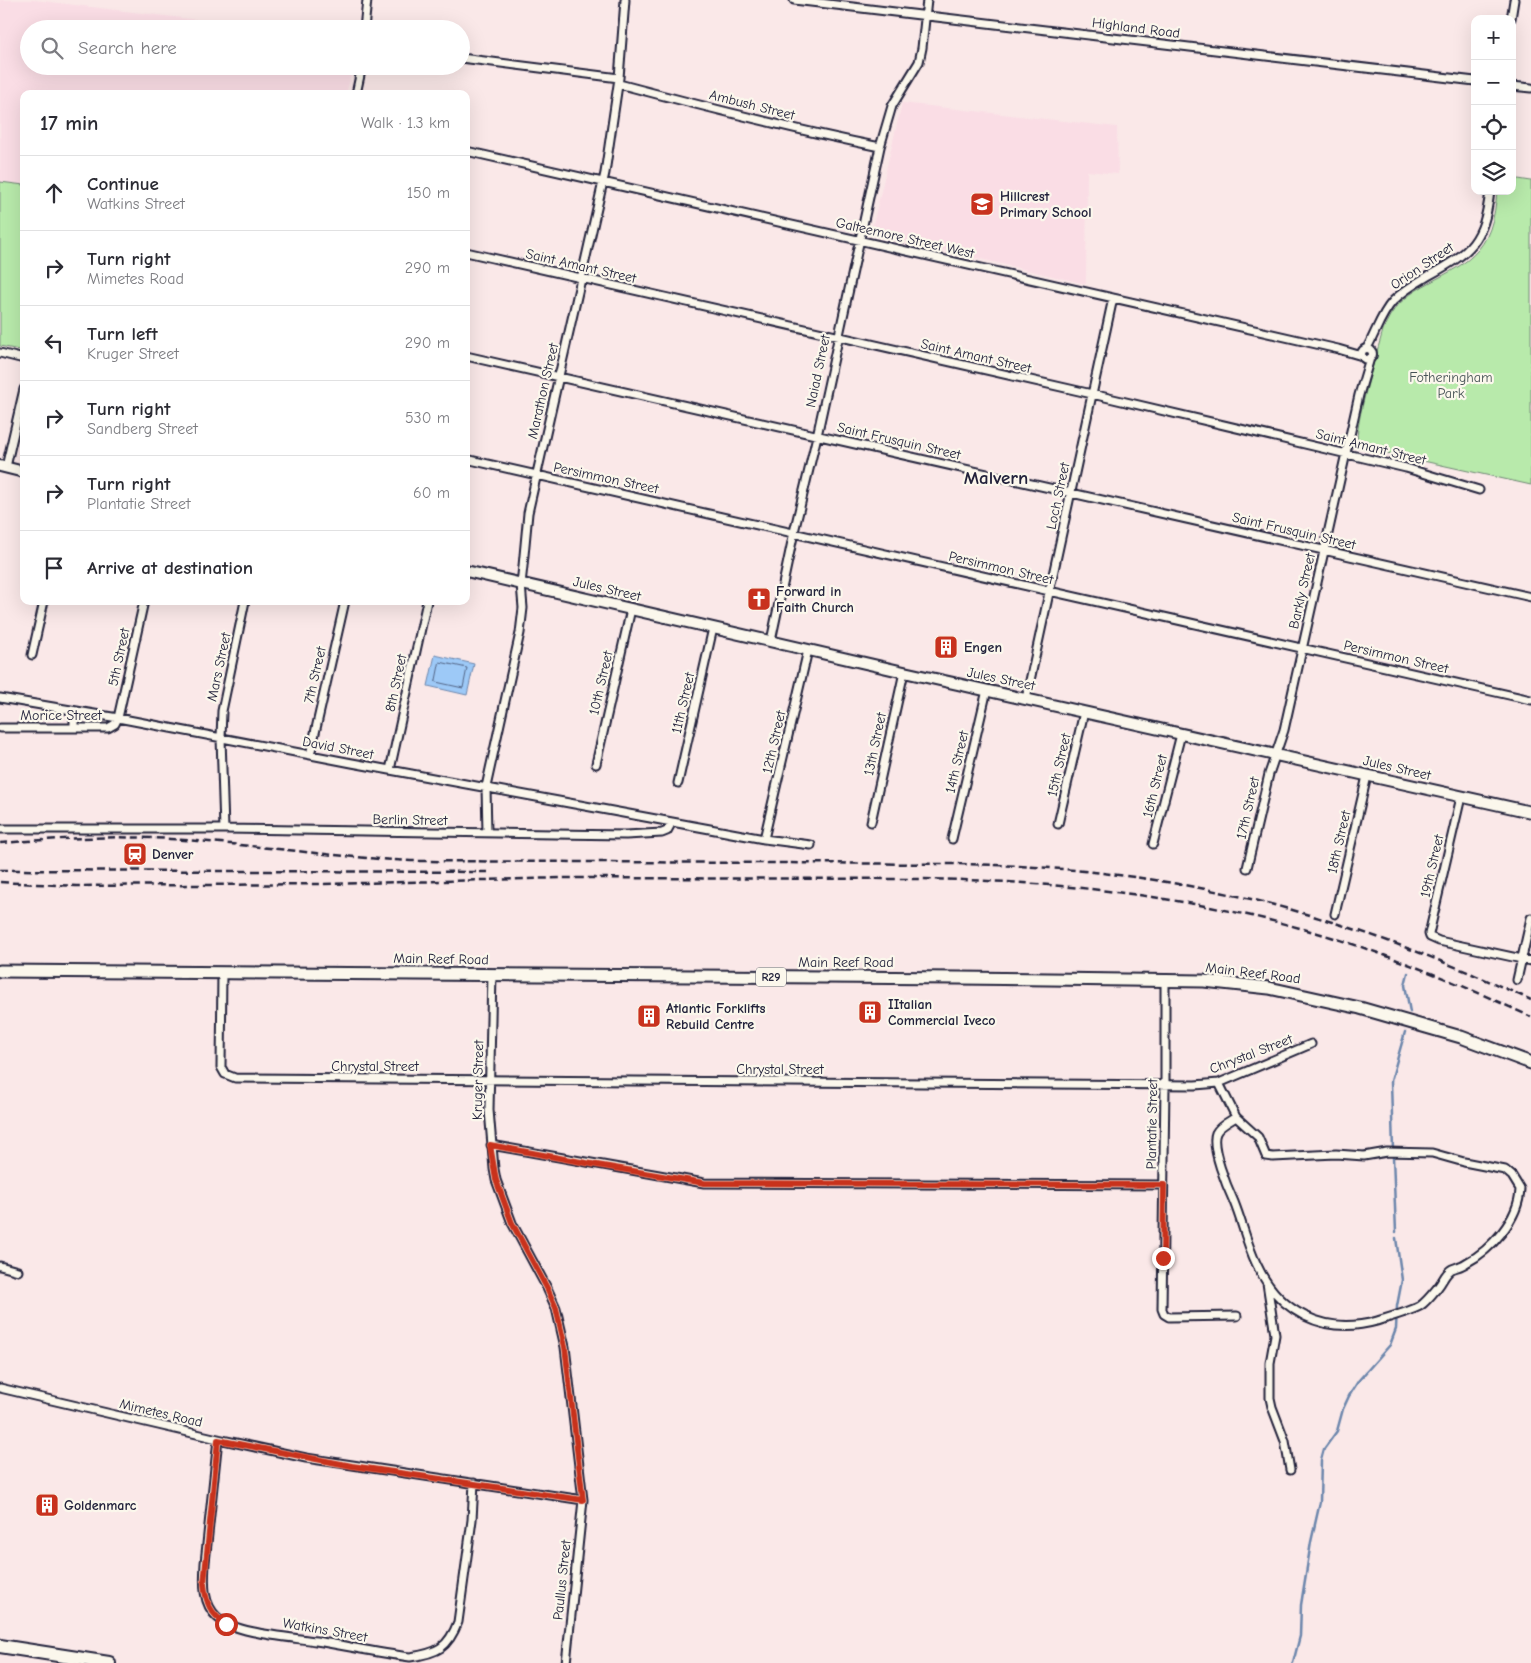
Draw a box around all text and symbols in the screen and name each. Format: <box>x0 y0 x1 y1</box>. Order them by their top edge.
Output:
street label: Highland Road <box>1091 14 1181 42</box>
map controls <box>1471 15 1516 195</box>
button: + <box>1471 15 1516 60</box>
search box <box>20 20 470 75</box>
icon: search <box>38 34 66 62</box>
text: Search here <box>78 37 177 59</box>
button: − <box>1471 60 1516 105</box>
street label: Ambush Street <box>708 86 797 124</box>
button: locate <box>1471 105 1516 150</box>
text: 17 min <box>40 111 98 135</box>
text: Walk · 1.3 km <box>361 114 450 132</box>
button: layers <box>1471 150 1516 195</box>
text: Continue <box>87 173 159 195</box>
icon: ahead <box>40 179 68 207</box>
text: 150 m <box>407 184 450 202</box>
place label: Hillcrest Primary School <box>1000 188 1091 221</box>
school or university icon: Hillcrest Primary School <box>969 191 995 217</box>
text: Watkins Street <box>87 195 185 213</box>
street label: Galteemore Street West <box>834 214 977 262</box>
street label: Orion Street <box>1387 238 1458 293</box>
street label: Saint Amant Street <box>524 245 639 287</box>
text: Turn right <box>87 248 171 270</box>
icon: right <box>40 254 68 282</box>
text: 290 m <box>405 259 450 277</box>
text: Mimetes Road <box>87 270 184 288</box>
text: Turn left <box>87 323 158 345</box>
icon: left <box>40 329 68 357</box>
street label: Naiad Street <box>802 332 834 409</box>
text: 290 m <box>405 334 450 352</box>
street label: Saint Amant Street <box>919 335 1034 377</box>
street label: Marathon Street <box>524 340 563 441</box>
text: Kruger Street <box>87 345 179 363</box>
park label: Fotheringham Park <box>1409 369 1493 402</box>
text: Turn right <box>87 398 171 420</box>
icon: right <box>40 404 68 432</box>
text: 530 m <box>405 409 450 427</box>
street label: Saint Frusquin Street <box>836 419 963 464</box>
text: Sandberg Street <box>87 420 198 438</box>
street label: Saint Amant Street <box>1314 425 1429 469</box>
street label: Persimmon Street <box>552 459 661 498</box>
street label: Loch Street <box>1043 460 1074 531</box>
district label: Malvern <box>964 467 1028 489</box>
text: Turn right <box>87 473 171 495</box>
icon: right <box>40 479 68 507</box>
text: 60 m <box>413 484 450 502</box>
text: Plantatie Street <box>87 495 191 513</box>
street label: Saint Frusquin Street <box>1231 509 1358 554</box>
street label: Persimmon Street <box>947 548 1056 589</box>
street label: Barkly Street <box>1285 550 1319 631</box>
icon: arrive <box>40 554 68 582</box>
text: Arrive at destination <box>87 557 253 579</box>
street label: Jules Street <box>571 573 644 605</box>
place label: Forward in Faith Church <box>776 583 854 616</box>
church icon: Forward in Faith Church <box>746 586 772 612</box>
street label: 5th Street <box>105 625 134 688</box>
street label: Mars Street <box>203 630 235 703</box>
building icon: Engen <box>933 634 959 660</box>
street label: Persimmon Street <box>1342 637 1451 678</box>
place label: Engen <box>964 639 1002 656</box>
street label: 7th Street <box>300 644 330 705</box>
street label: 10th Street <box>585 648 617 717</box>
street label: 8th Street <box>382 652 411 713</box>
street label: Jules Street <box>965 663 1038 695</box>
street label: 11th Street <box>668 670 699 735</box>
street label: Morice Street <box>20 707 103 724</box>
street label: 12th Street <box>759 708 790 775</box>
street label: 13th Street <box>860 710 890 777</box>
street label: 14th Street <box>942 728 973 795</box>
street label: 15th Street <box>1043 731 1075 798</box>
street label: David Street <box>301 733 376 763</box>
street label: 16th Street <box>1139 752 1171 819</box>
street label: Jules Street <box>1361 752 1434 784</box>
street label: 17th Street <box>1233 774 1264 841</box>
street label: 18th Street <box>1324 808 1355 875</box>
street label: Berlin Street <box>372 811 449 829</box>
street label: 19th Street <box>1416 832 1448 899</box>
station icon: Denver <box>122 841 148 867</box>
place label: Denver <box>152 846 194 863</box>
street label: Main Reef Road <box>393 950 489 968</box>
street label: Main Reef Road <box>798 954 894 971</box>
street label: Main Reef Road <box>1205 959 1301 987</box>
road number: R29 <box>756 968 786 986</box>
place label: IItalian Commercial Iveco <box>888 996 996 1029</box>
building icon: IItalian Commercial Iveco <box>857 999 883 1025</box>
place label: Atlantic Forklifts Rebuild Centre <box>666 1000 766 1033</box>
building icon: Atlantic Forklifts Rebuild Centre <box>636 1003 662 1029</box>
street label: Chrystal Street <box>1207 1030 1296 1078</box>
street label: Kruger Street <box>469 1039 487 1120</box>
street label: Chrystal Street <box>331 1058 420 1075</box>
street label: Chrystal Street <box>736 1061 825 1078</box>
street label: Plantatie Street <box>1143 1078 1161 1169</box>
route end <box>1152 1247 1175 1270</box>
street label: Mimetes Road <box>118 1395 204 1431</box>
building icon: Goldenmarc <box>34 1492 60 1518</box>
place label: Goldenmarc <box>64 1497 137 1514</box>
street label: Paullus Street <box>549 1538 575 1621</box>
route start <box>215 1613 238 1636</box>
street label: Watkins Street <box>281 1614 370 1646</box>

